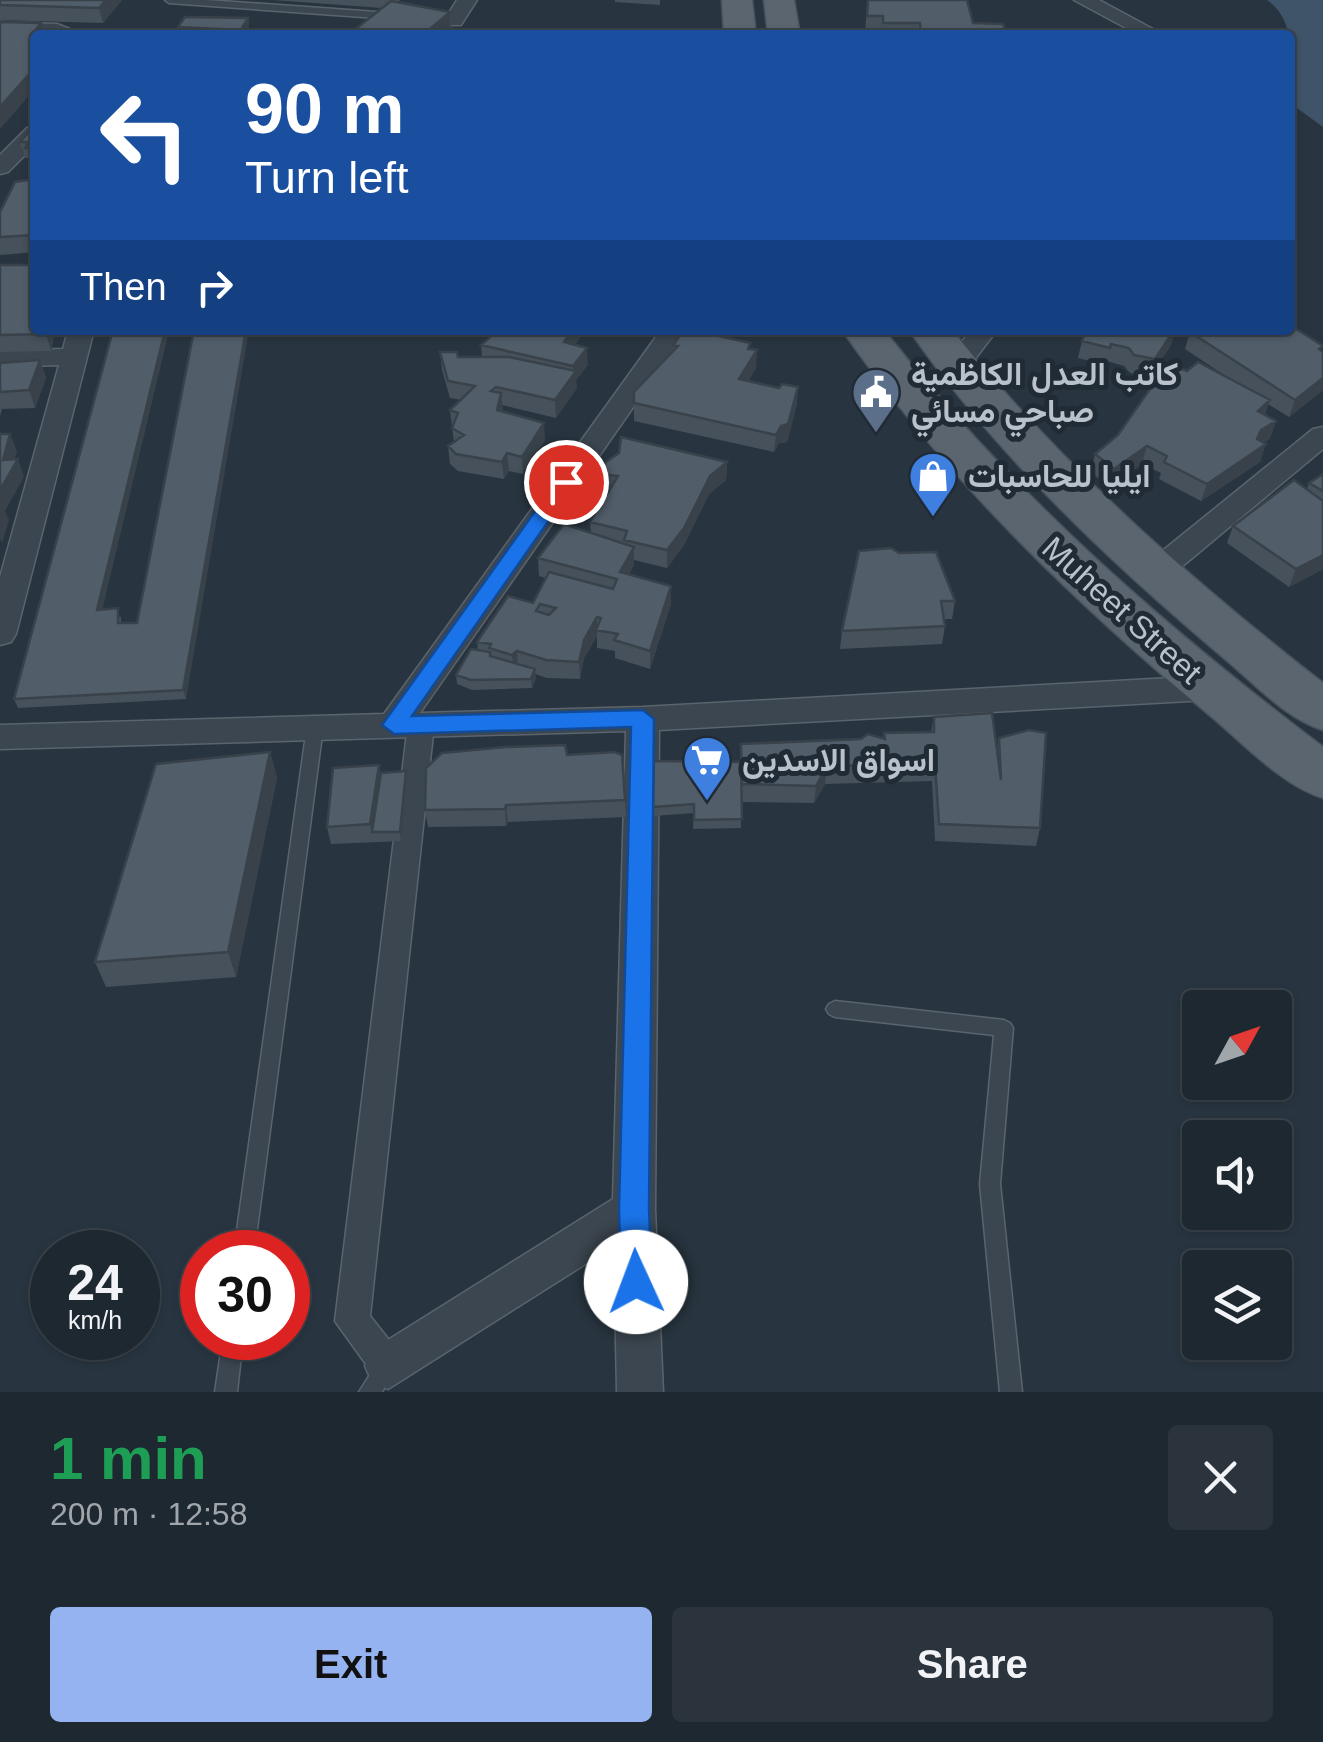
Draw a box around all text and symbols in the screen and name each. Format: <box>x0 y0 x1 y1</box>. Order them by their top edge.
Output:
icon: left <box>80 70 210 200</box>
text: 90 m <box>245 70 405 148</box>
text: Turn left <box>245 152 408 203</box>
icon: right <box>187 260 242 315</box>
text: Then <box>80 266 167 308</box>
place label: كاتب العدل الكاظمية صباحي مسائي <box>911 356 1178 438</box>
public building icon: كاتب العدل الكاظمية صباحي مسائي <box>850 366 902 434</box>
pin <box>524 440 609 525</box>
shop icon: ايليا للحاسبات <box>907 450 959 518</box>
icon: arrive <box>539 455 594 510</box>
place label: ايليا للحاسبات <box>968 458 1151 495</box>
street label: Muheet Street <box>1035 529 1209 691</box>
supermarket icon: اسواق الاسدين <box>681 734 733 802</box>
place label: اسواق الاسدين <box>742 742 935 780</box>
north arrow <box>1182 990 1292 1100</box>
map controls <box>1182 990 1292 1360</box>
button: sound <box>1182 1120 1292 1230</box>
speed limit sign: 30 <box>180 1230 310 1360</box>
position arrow <box>584 1230 688 1334</box>
button: layers <box>1182 1250 1292 1360</box>
text: 24 <box>67 1255 123 1311</box>
text: km/h <box>68 1306 122 1334</box>
text: 1 min <box>50 1425 207 1492</box>
button: close <box>1168 1425 1273 1530</box>
text: 200 m · 12:58 <box>50 1496 247 1532</box>
button: Exit <box>50 1607 652 1722</box>
button: Share <box>672 1607 1273 1722</box>

